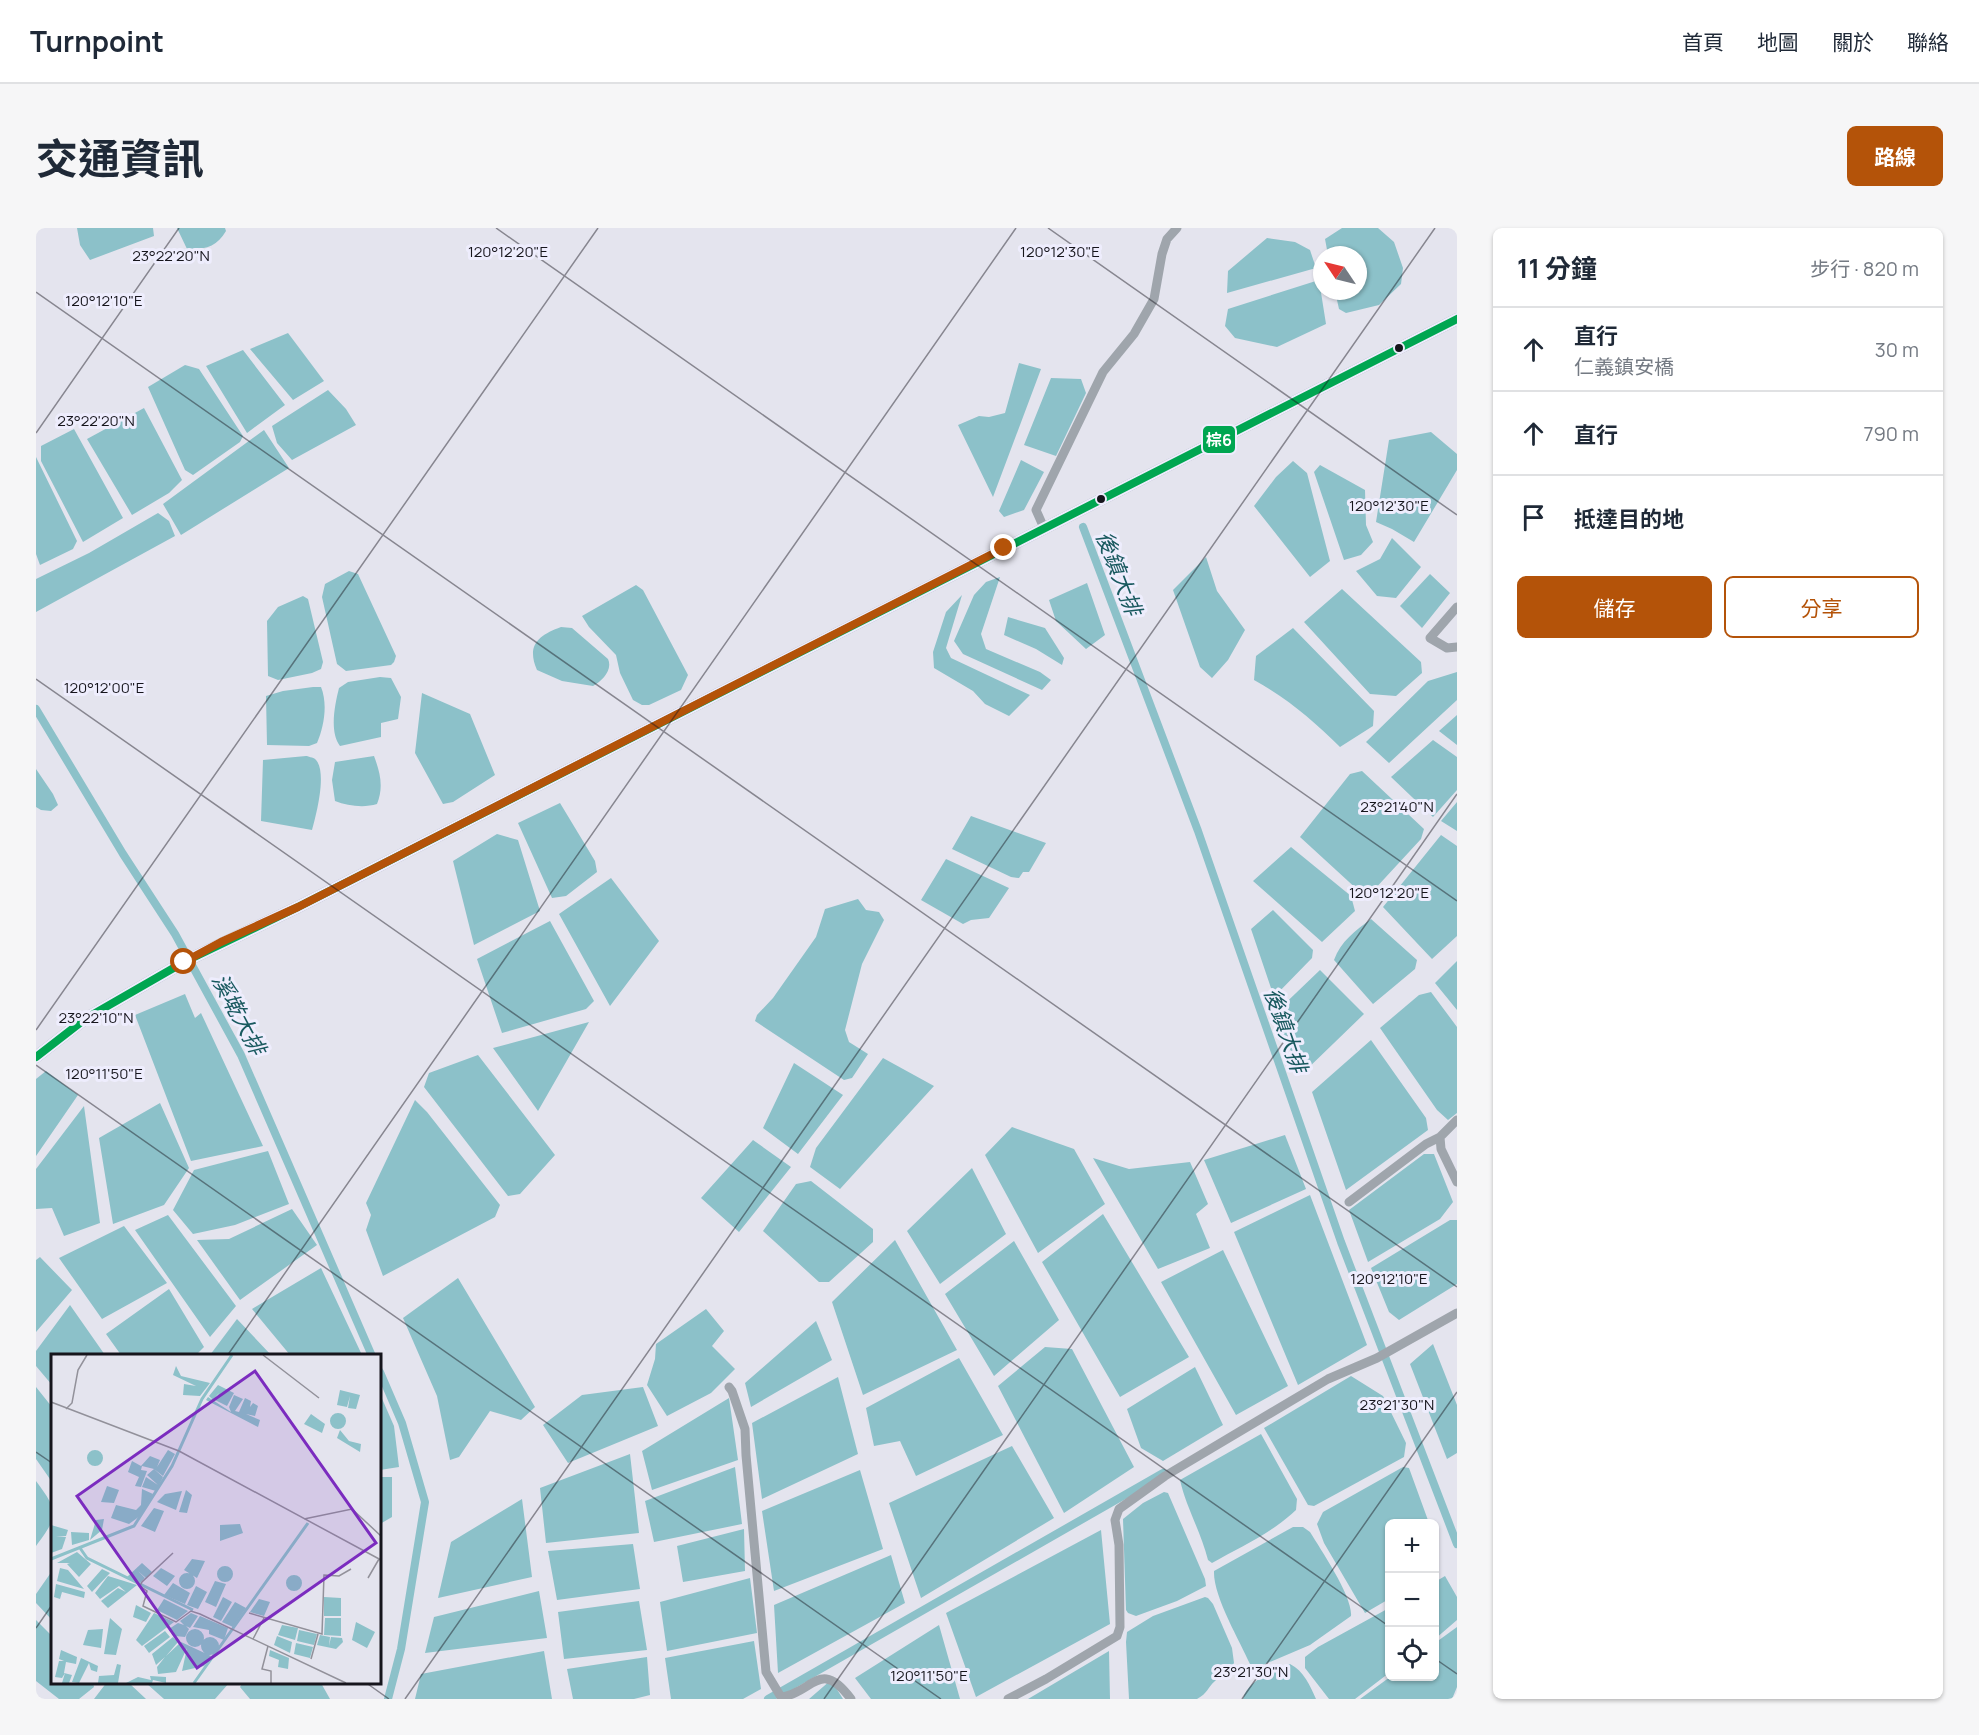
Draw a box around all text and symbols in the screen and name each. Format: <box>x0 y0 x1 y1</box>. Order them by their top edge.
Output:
text: Turnpoint <box>30 22 164 60</box>
text: 首頁 <box>1682 28 1724 56</box>
text: 地圖 <box>1757 28 1799 56</box>
text: 關於 <box>1832 28 1874 56</box>
text: 聯絡 <box>1907 28 1949 56</box>
button: 路線 <box>1847 126 1943 186</box>
text: 交通資訊 <box>36 129 204 187</box>
text: 120°12'20"E <box>468 241 548 262</box>
text: 120°12'30"E <box>1020 241 1100 262</box>
text: 23°22'20"N <box>132 245 210 266</box>
north arrow <box>1313 246 1367 300</box>
text: 11 分鐘 <box>1517 250 1597 286</box>
text: 步行 · 820 m <box>1810 255 1919 282</box>
text: 120°12'10"E <box>65 290 143 311</box>
text: 直行 <box>1574 321 1618 351</box>
icon: ahead <box>1517 333 1550 366</box>
text: 30 m <box>1875 336 1919 363</box>
unlabelled marker <box>1393 342 1405 354</box>
text: 仁義鎮安橋 <box>1574 353 1674 380</box>
text: 23°22'20"N <box>57 410 135 431</box>
icon: ahead <box>1517 417 1550 450</box>
text: 直行 <box>1574 420 1618 450</box>
text: 790 m <box>1863 420 1919 447</box>
line badge: 棕6 <box>1202 425 1236 454</box>
text: 棕6 <box>1206 429 1232 451</box>
unlabelled marker <box>1095 493 1107 505</box>
text: 120°12'30"E <box>1349 495 1429 516</box>
icon: arrive <box>1517 501 1550 534</box>
text: 抵達目的地 <box>1574 504 1684 534</box>
water label: 後鎮大排 <box>1089 527 1150 622</box>
route end <box>990 534 1016 560</box>
button: 儲存 <box>1517 576 1712 638</box>
button: 分享 <box>1724 576 1919 638</box>
text: 120°12'00"E <box>64 677 144 698</box>
text: 23°21'40"N <box>1360 796 1434 817</box>
text: 120°12'20"E <box>1349 882 1429 903</box>
route start <box>170 948 196 974</box>
water label: 溪墘大排 <box>205 968 274 1063</box>
water label: 後鎮大排 <box>1257 984 1315 1079</box>
text: 23°22'10"N <box>58 1007 134 1028</box>
text: 120°11'50"E <box>65 1063 143 1084</box>
text: 120°12'10"E <box>1350 1268 1428 1289</box>
inset map <box>51 1354 381 1684</box>
text: 23°21'30"N <box>1360 1394 1434 1415</box>
map controls <box>1385 1519 1439 1681</box>
button: + <box>1385 1519 1439 1573</box>
button: − <box>1385 1573 1439 1627</box>
button: locate <box>1385 1627 1439 1681</box>
text: 23°21'30"N <box>1214 1661 1288 1682</box>
text: 120°11'50"E <box>890 1665 968 1686</box>

